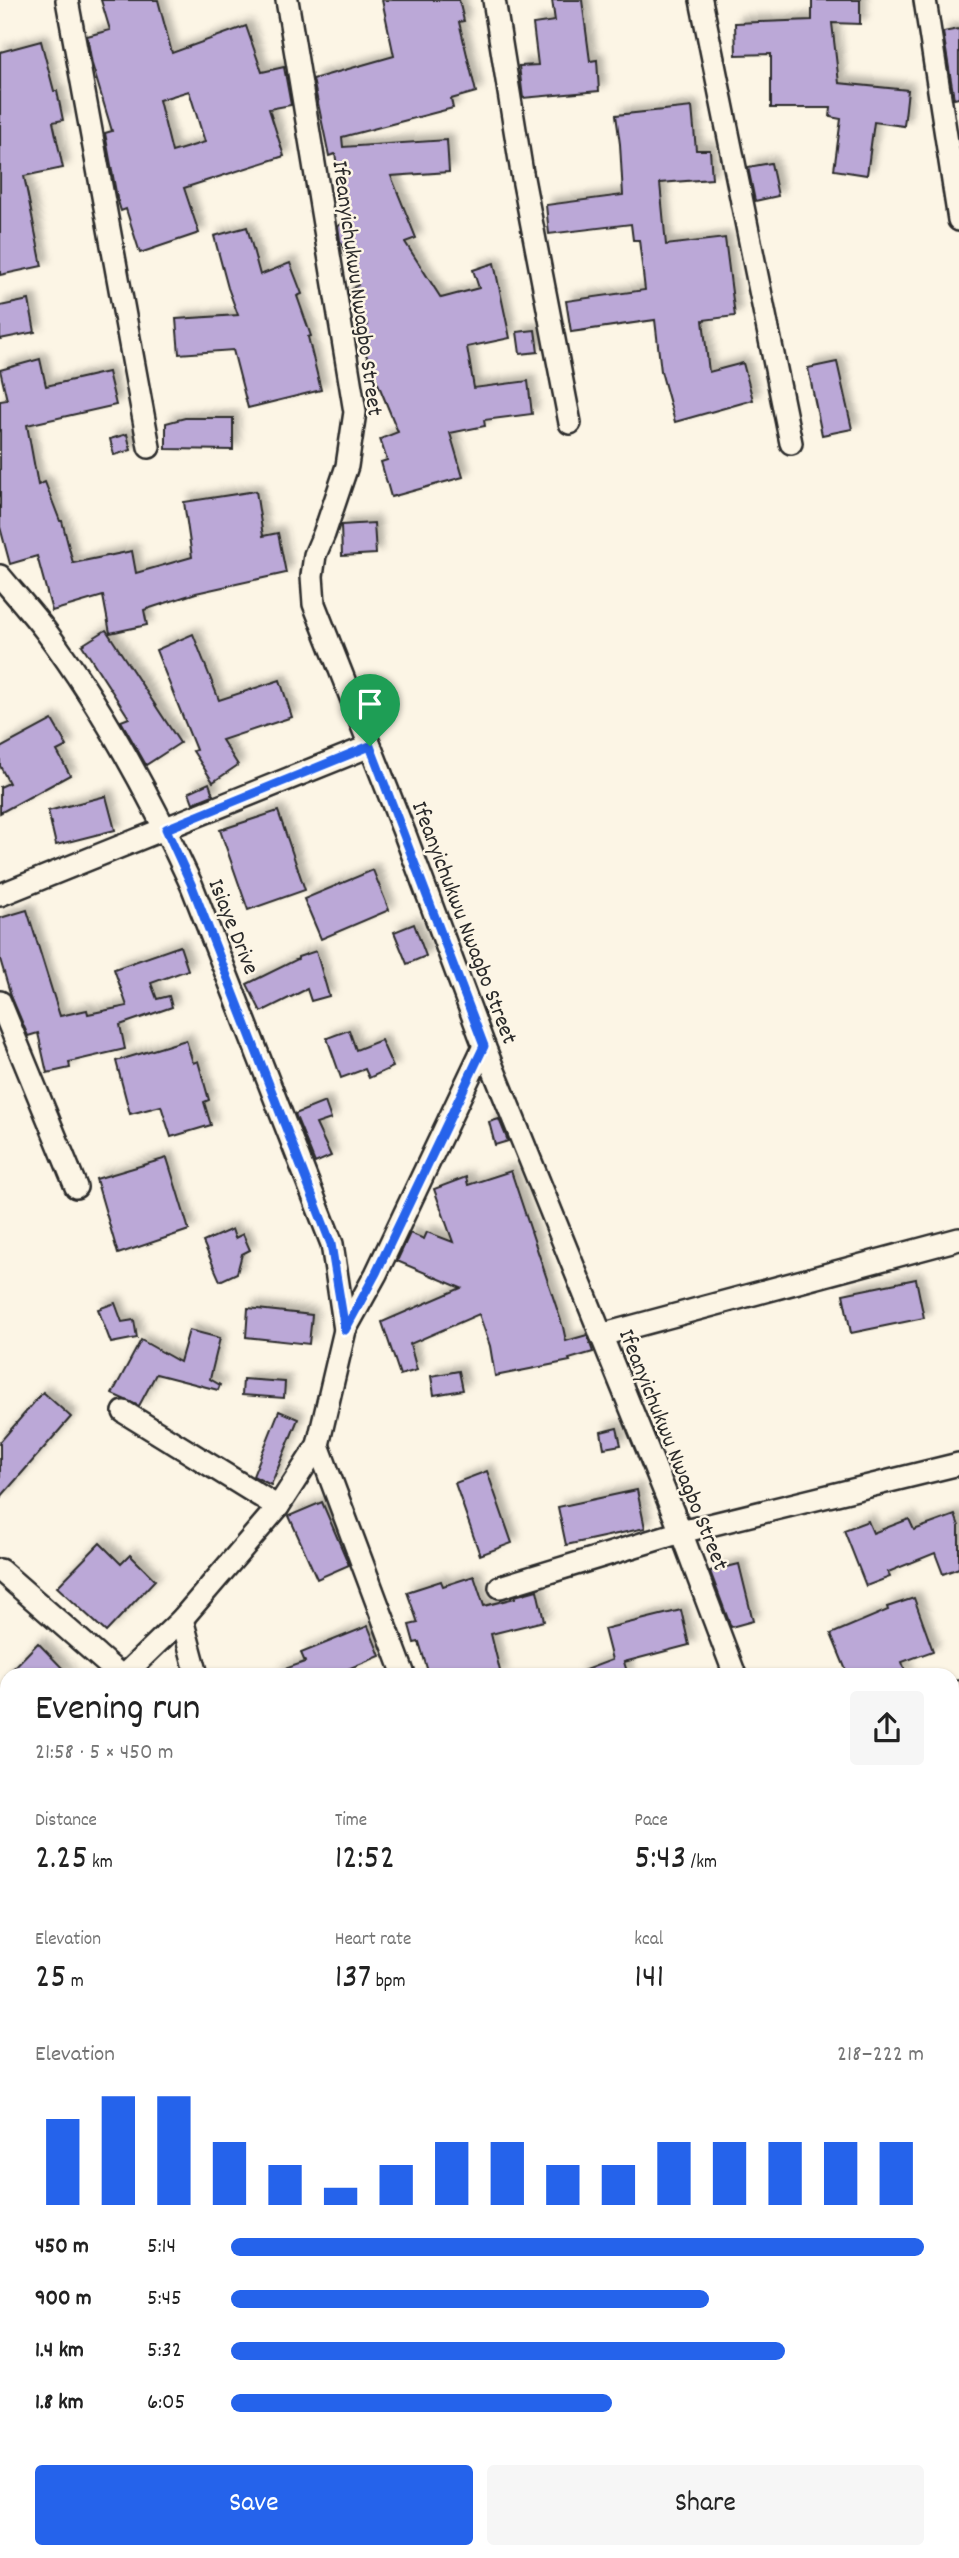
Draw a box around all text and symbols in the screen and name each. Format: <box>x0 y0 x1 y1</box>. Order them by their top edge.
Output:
street label: Ifeanyichukwu Nwagbo Street <box>321 159 390 418</box>
pin <box>340 674 400 746</box>
icon: arrive <box>351 685 389 723</box>
street label: Ifeanyichukwu Nwagbo Street <box>401 797 524 1050</box>
street label: Isiaye Drive <box>198 874 266 980</box>
street label: Ifeanyichukwu Nwagbo Street <box>608 1325 735 1576</box>
text: Evening run <box>35 1683 200 1738</box>
button: share <box>850 1691 924 1765</box>
text: 21:58 · 5 × 450 m <box>35 1737 174 1770</box>
text: Distance <box>35 1808 97 1835</box>
text: Time <box>335 1808 367 1835</box>
text: Pace <box>634 1808 668 1835</box>
text: 2.25 <box>35 1835 88 1885</box>
text: 12:52 <box>335 1835 395 1885</box>
text: 5:43 <box>634 1835 686 1885</box>
text: km <box>88 1850 113 1877</box>
text: /km <box>686 1850 717 1877</box>
text: Elevation <box>35 1927 101 1954</box>
text: Heart rate <box>335 1927 411 1954</box>
text: kcal <box>634 1927 663 1954</box>
text: 25 <box>35 1954 67 2004</box>
text: 137 <box>335 1954 371 2004</box>
text: 141 <box>634 1954 664 2004</box>
text: m <box>67 1969 84 1996</box>
text: bpm <box>371 1969 406 1996</box>
text: Elevation <box>35 2039 115 2072</box>
text: 218–222 m <box>837 2039 924 2072</box>
text: 450 m <box>35 2231 89 2264</box>
text: 5:14 <box>147 2231 176 2264</box>
text: 900 m <box>35 2283 92 2316</box>
text: 5:45 <box>147 2283 182 2316</box>
text: 1.4 km <box>35 2335 84 2368</box>
text: 5:32 <box>147 2335 182 2368</box>
text: 1.8 km <box>35 2387 84 2420</box>
text: 6:05 <box>147 2387 185 2420</box>
button: Save <box>35 2465 473 2545</box>
button: Share <box>487 2465 924 2545</box>

